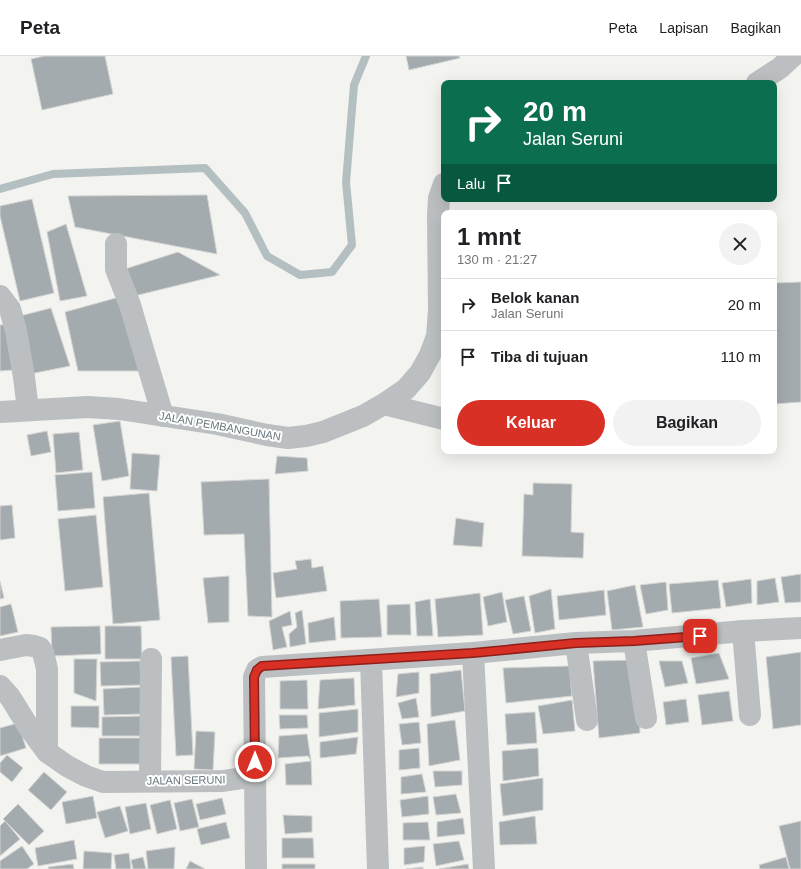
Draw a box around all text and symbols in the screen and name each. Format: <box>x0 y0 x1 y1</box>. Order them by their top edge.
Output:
text: Peta <box>20 17 60 38</box>
text: Peta <box>609 20 637 36</box>
text: Lapisan <box>659 20 708 36</box>
text: Bagikan <box>730 20 781 36</box>
icon: right <box>457 96 509 148</box>
text: 20 m <box>523 96 587 127</box>
text: Jalan Seruni <box>523 129 623 149</box>
icon: arrive <box>493 172 515 194</box>
text: Lalu <box>457 175 485 192</box>
text: 1 mnt <box>457 223 521 250</box>
button: close <box>719 223 761 265</box>
text: 130 m · 21:27 <box>457 252 537 267</box>
text: Belok kanan <box>491 289 579 306</box>
icon: right <box>457 294 479 316</box>
text: 20 m <box>728 296 761 313</box>
text: Jalan Seruni <box>491 306 563 321</box>
icon: arrive <box>457 346 479 368</box>
text: Tiba di tujuan <box>491 348 588 365</box>
text: 110 m <box>720 348 761 365</box>
button: Keluar <box>457 400 605 446</box>
button: Bagikan <box>613 400 761 446</box>
street label: JALAN PEMBANGUNAN <box>158 409 282 443</box>
pin <box>683 619 717 653</box>
icon: arrive <box>689 625 711 647</box>
position arrow <box>234 741 276 783</box>
street label: JALAN SERUNI <box>146 773 226 787</box>

